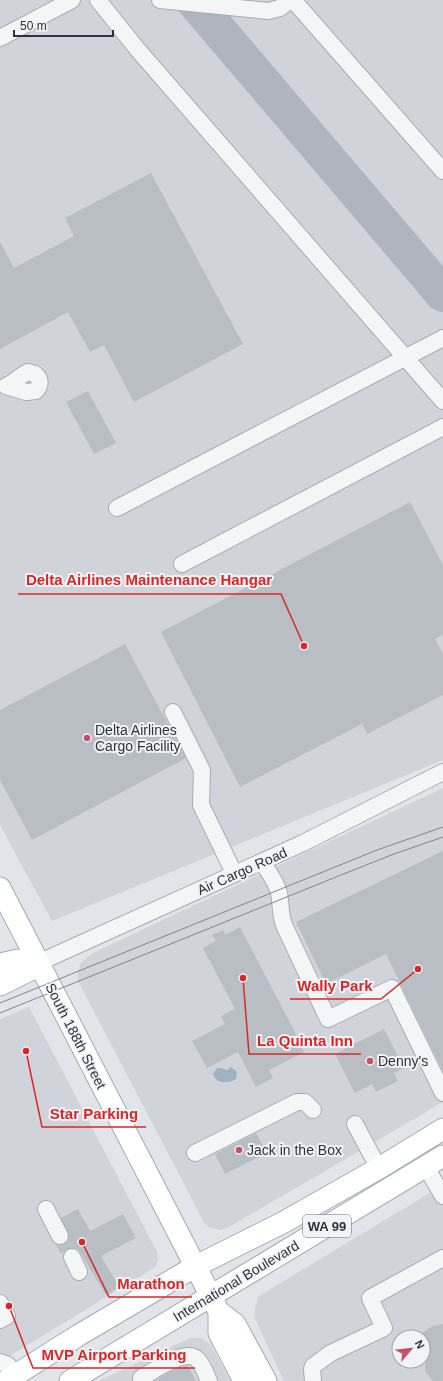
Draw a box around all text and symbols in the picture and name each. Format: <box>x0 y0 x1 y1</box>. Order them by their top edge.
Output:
scale bar <box>14 12 113 38</box>
text: 50 m <box>20 19 47 33</box>
callout: Delta Airlines Maintenance Hangar <box>18 567 281 594</box>
text: Delta Airlines Maintenance Hangar <box>26 571 272 588</box>
place label: Delta Airlines Cargo Facility <box>95 722 181 754</box>
marker: Delta Airlines Cargo Facility <box>82 733 92 743</box>
street label: Air Cargo Road <box>195 844 289 898</box>
callout: Wally Park <box>290 972 381 999</box>
text: Wally Park <box>297 977 373 994</box>
street label: South 188th Street <box>42 980 110 1092</box>
callout: La Quinta Inn <box>249 1027 361 1054</box>
text: La Quinta Inn <box>257 1032 353 1049</box>
place label: Denny's <box>378 1053 428 1069</box>
marker: Denny's <box>365 1056 375 1066</box>
callout: Star Parking <box>42 1100 146 1127</box>
text: Star Parking <box>50 1105 138 1122</box>
place label: Jack in the Box <box>247 1142 342 1158</box>
marker: Jack in the Box <box>234 1145 244 1155</box>
road number: WA 99 <box>303 1215 351 1237</box>
street label: International Boulevard <box>170 1237 302 1325</box>
callout: Marathon <box>109 1270 192 1297</box>
text: Marathon <box>117 1275 185 1292</box>
north arrow <box>391 1329 431 1369</box>
text: N <box>413 1338 427 1351</box>
callout: MVP Airport Parking <box>33 1341 195 1368</box>
text: MVP Airport Parking <box>41 1346 187 1363</box>

